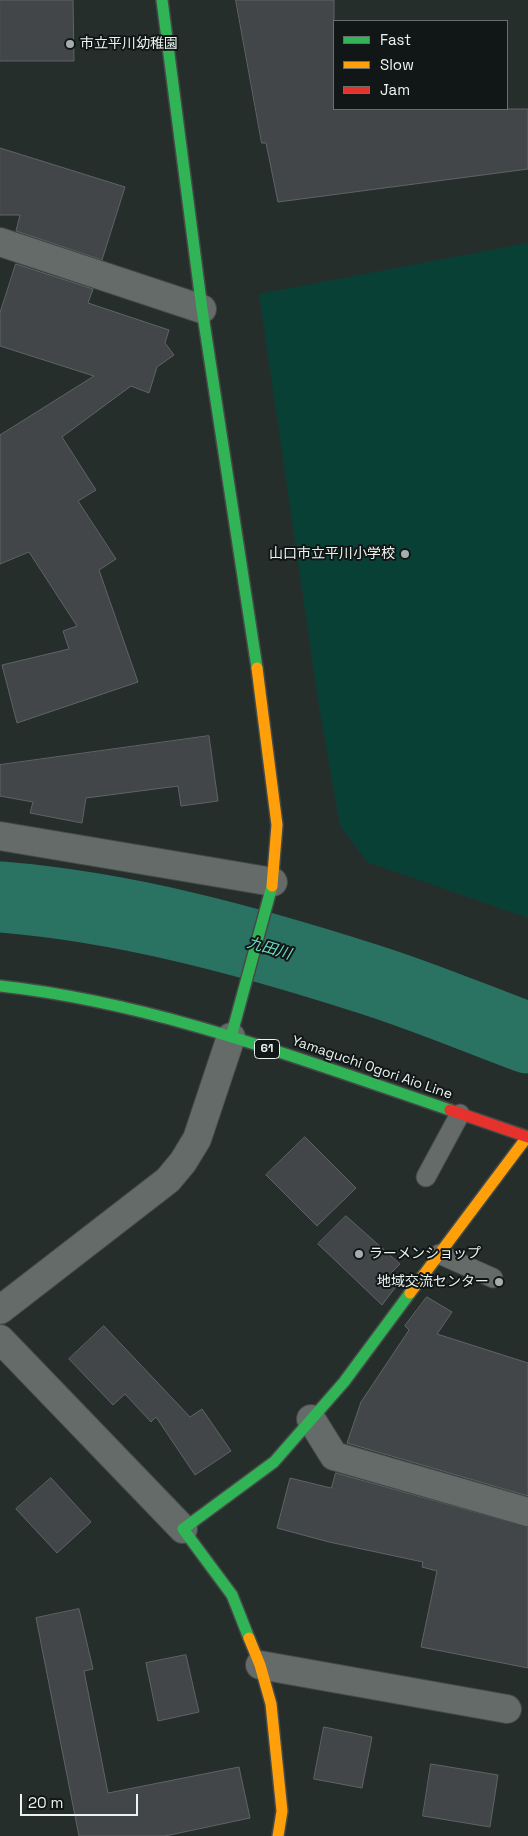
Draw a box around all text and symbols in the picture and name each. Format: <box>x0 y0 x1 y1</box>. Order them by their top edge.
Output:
legend <box>333 20 508 110</box>
text: Fast <box>380 30 411 49</box>
place label: 市立平川幼稚園 <box>80 36 178 52</box>
marker: 市立平川幼稚園 <box>64 38 76 50</box>
text: Slow <box>380 55 414 74</box>
text: Jam <box>380 80 410 99</box>
place label: 山口市立平川小学校 <box>269 546 395 562</box>
marker: 山口市立平川小学校 <box>399 548 411 560</box>
water label: 九田川 <box>245 934 293 964</box>
street label: Yamaguchi Ogori Aio Line <box>290 1033 454 1103</box>
road number: 61 <box>254 1040 280 1058</box>
place label: ラーメンショップ <box>369 1246 481 1262</box>
marker: ラーメンショップ <box>353 1248 365 1260</box>
place label: 地域交流センター <box>377 1274 489 1290</box>
marker: 地域交流センター <box>493 1276 505 1288</box>
scale bar <box>22 1784 140 1816</box>
text: 20 m <box>28 1793 63 1812</box>

